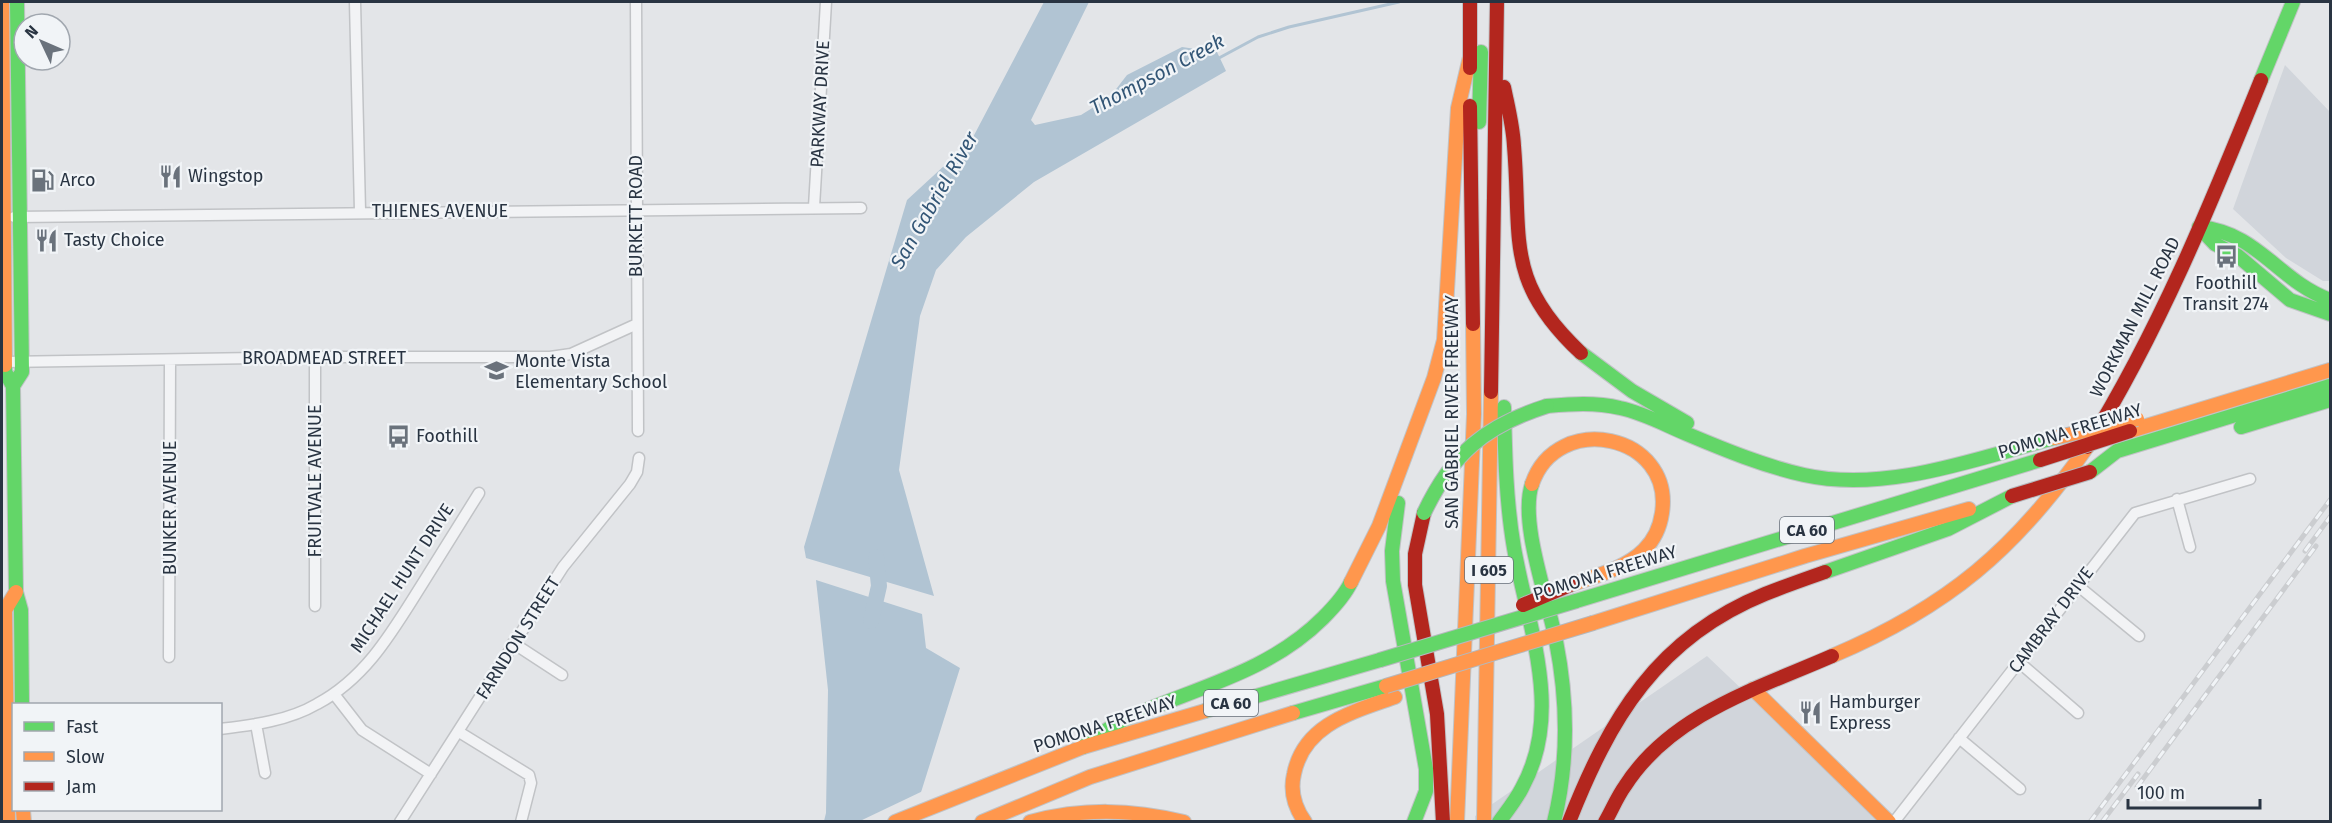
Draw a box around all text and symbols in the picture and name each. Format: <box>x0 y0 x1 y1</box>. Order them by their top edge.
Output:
north arrow <box>12 12 72 72</box>
text: N <box>21 22 42 42</box>
water label: Thompson Creek <box>1086 28 1228 120</box>
street label: PARKWAY DRIVE <box>806 40 834 168</box>
water label: San Gabriel River <box>885 126 984 274</box>
street label: BURKETT ROAD <box>625 155 647 277</box>
restaurant icon: Wingstop <box>157 163 183 189</box>
place label: Wingstop <box>188 165 264 187</box>
fuel station icon: Arco <box>29 167 55 193</box>
place label: Arco <box>60 169 95 191</box>
street label: THIENES AVENUE <box>372 200 508 222</box>
restaurant icon: Tasty Choice <box>33 227 59 253</box>
place label: Tasty Choice <box>64 229 165 251</box>
street label: WORKMAN MILL ROAD <box>2085 233 2185 401</box>
bus stop icon: Foothill Transit 274 <box>2213 244 2239 270</box>
place label: Foothill Transit 274 <box>2183 272 2269 315</box>
street label: SAN GABRIEL RIVER FREEWAY <box>1441 295 1463 529</box>
street label: BROADMEAD STREET <box>242 347 407 369</box>
place label: Monte Vista Elementary School <box>515 350 667 393</box>
school or university icon: Monte Vista Elementary School <box>484 358 510 384</box>
street label: POMONA FREEWAY <box>1995 399 2145 463</box>
street label: FRUITVALE AVENUE <box>304 404 326 558</box>
bus stop icon: Foothill <box>385 423 411 449</box>
place label: Foothill <box>416 425 478 447</box>
street label: BUNKER AVENUE <box>159 441 181 575</box>
street label: MICHAEL HUNT DRIVE <box>346 499 458 657</box>
road number: CA 60 <box>1780 517 1834 543</box>
street label: POMONA FREEWAY <box>1530 541 1680 605</box>
road number: I 605 <box>1465 557 1513 583</box>
street label: CAMBRAY DRIVE <box>2004 562 2098 678</box>
street label: FARNDON STREET <box>471 572 565 704</box>
street label: POMONA FREEWAY <box>1030 690 1180 758</box>
road number: CA 60 <box>1204 690 1258 716</box>
place label: Hamburger Express <box>1829 691 1920 734</box>
restaurant icon: Hamburger Express <box>1798 699 1824 725</box>
legend <box>12 703 222 811</box>
text: Fast <box>66 716 99 738</box>
text: Slow <box>66 746 105 768</box>
scale bar <box>2128 772 2260 810</box>
text: Jam <box>66 776 97 798</box>
text: 100 m <box>2137 782 2185 804</box>

